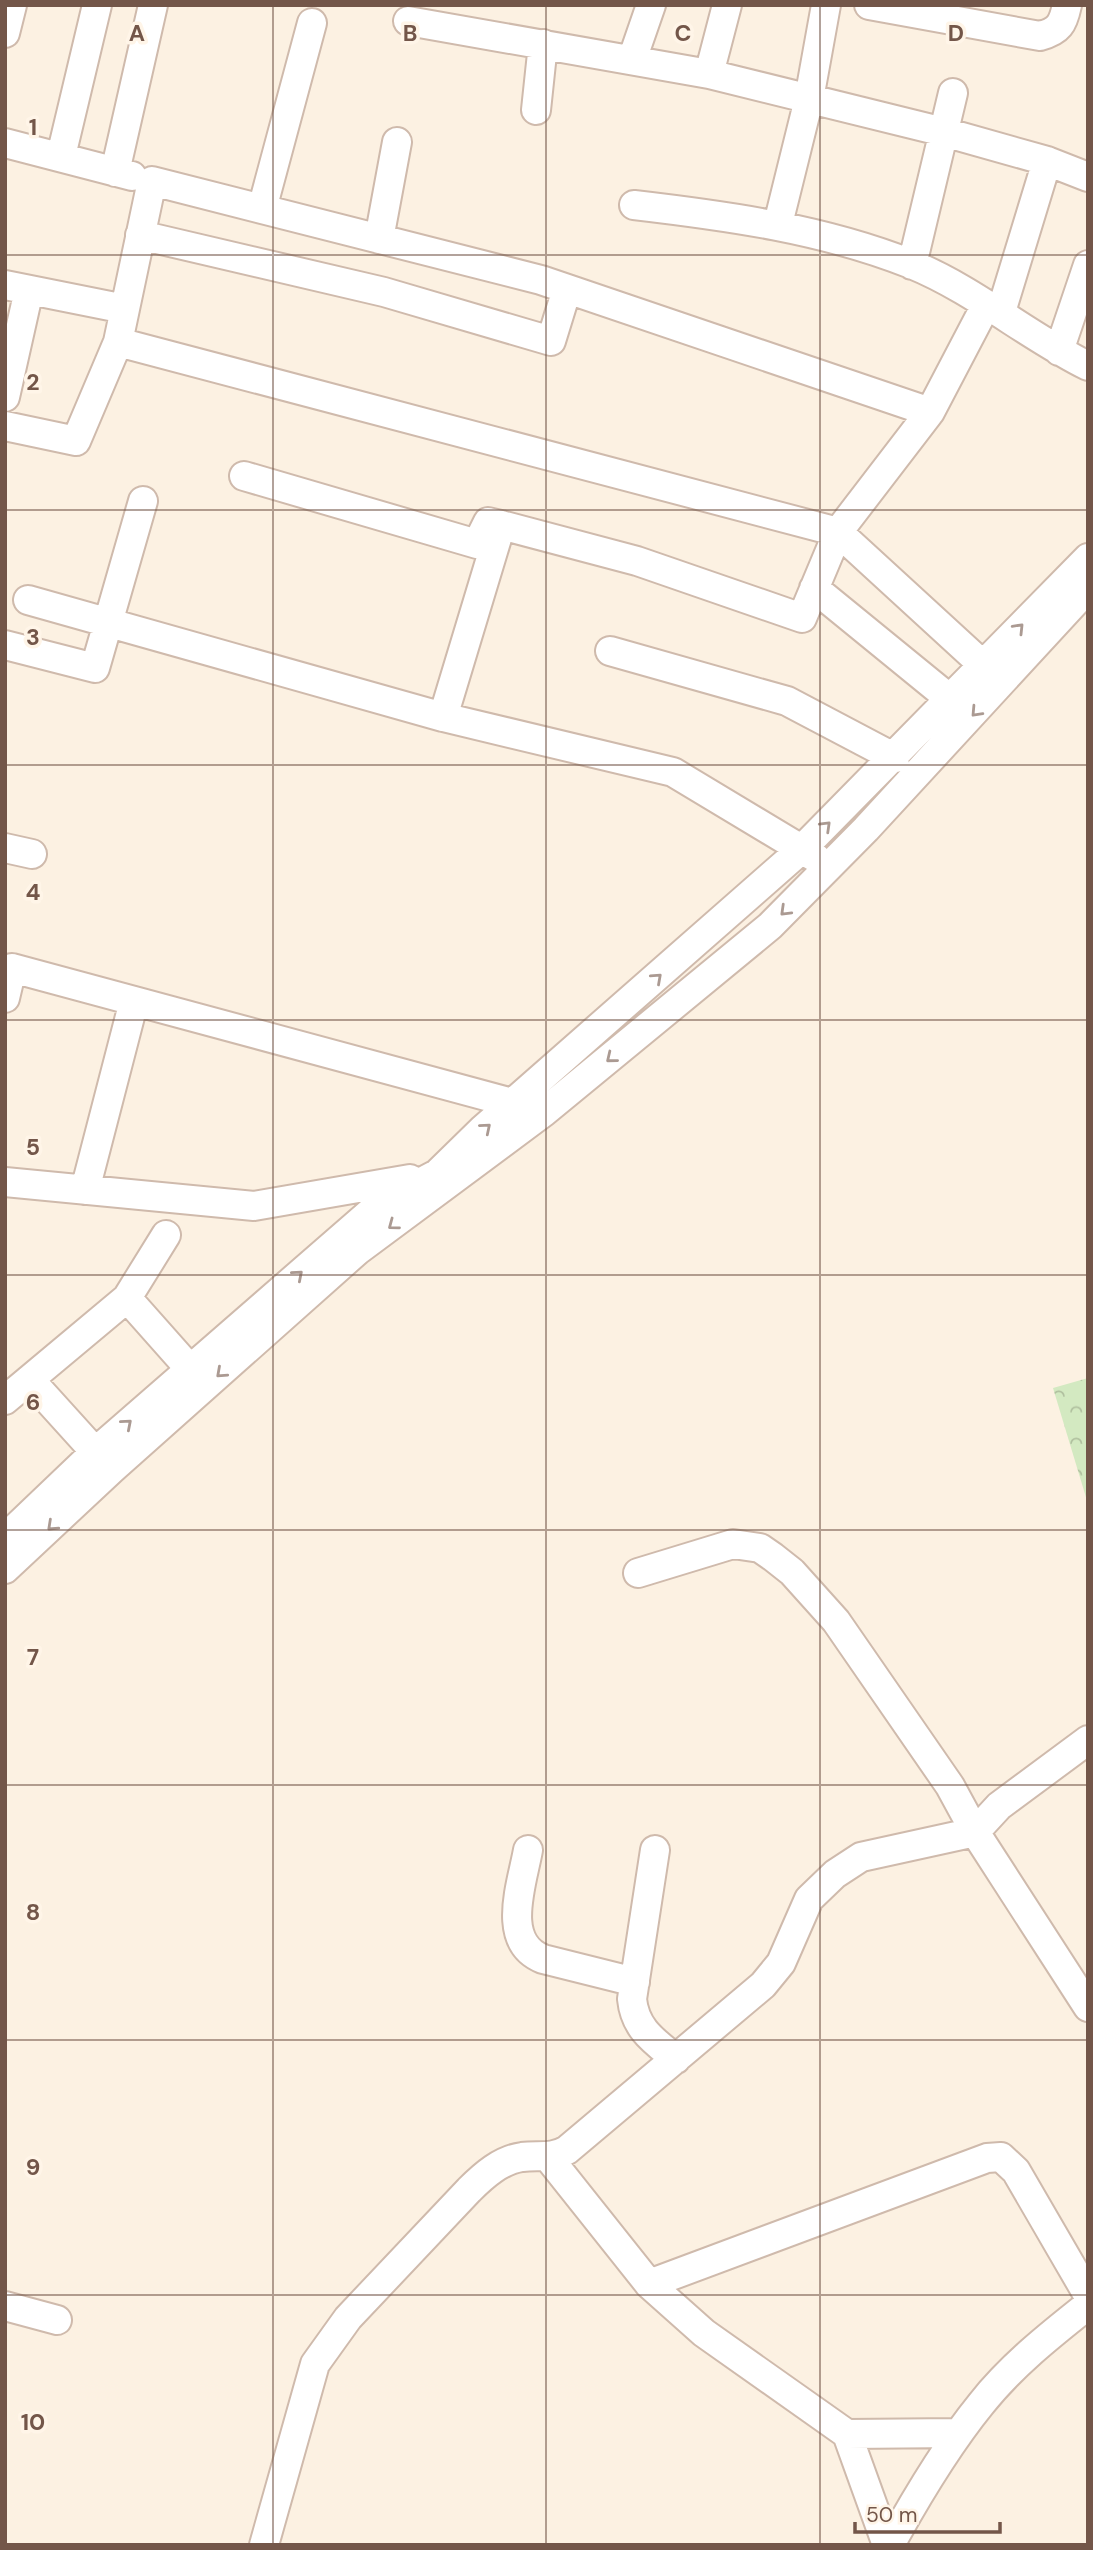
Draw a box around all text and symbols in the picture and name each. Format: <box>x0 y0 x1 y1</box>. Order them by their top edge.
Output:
text: A <box>129 18 145 48</box>
text: B <box>403 18 417 48</box>
text: C <box>675 18 691 48</box>
text: D <box>948 18 964 48</box>
text: 1 <box>29 112 37 142</box>
text: 2 <box>26 367 40 397</box>
text: 3 <box>26 622 40 652</box>
one-way arrow <box>1011 623 1024 636</box>
one-way arrow <box>972 704 984 717</box>
one-way arrow <box>818 821 831 834</box>
text: 4 <box>26 877 41 907</box>
one-way arrow <box>780 903 793 916</box>
one-way arrow <box>649 974 662 986</box>
one-way arrow <box>607 1050 620 1062</box>
one-way arrow <box>478 1124 491 1136</box>
text: 5 <box>26 1132 40 1162</box>
one-way arrow <box>388 1216 401 1229</box>
one-way arrow <box>290 1271 303 1283</box>
one-way arrow <box>216 1365 229 1377</box>
text: 6 <box>26 1387 40 1417</box>
one-way arrow <box>118 1420 131 1432</box>
one-way arrow <box>47 1517 60 1530</box>
text: 7 <box>27 1642 39 1672</box>
text: 8 <box>26 1897 40 1927</box>
text: 9 <box>26 2152 40 2182</box>
text: 10 <box>21 2407 45 2437</box>
scale bar <box>855 2490 1000 2534</box>
text: 50 m <box>866 2501 917 2529</box>

